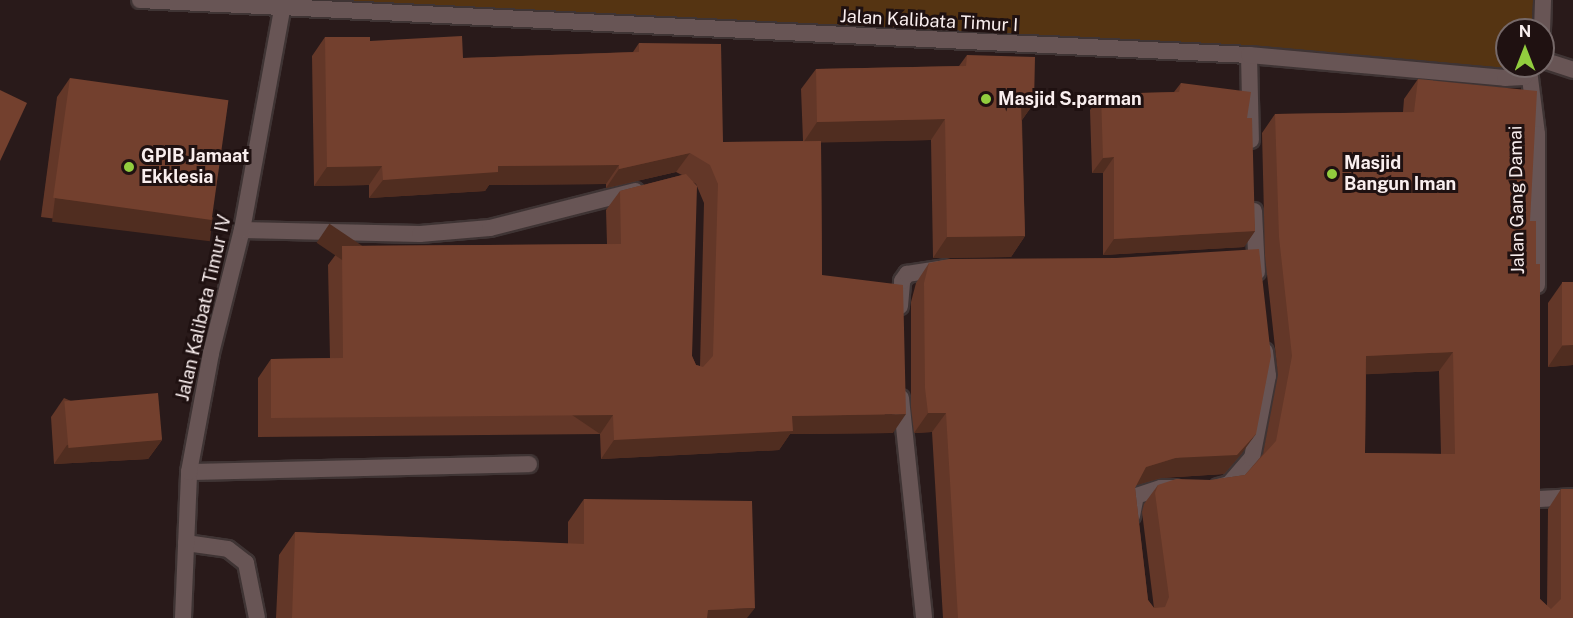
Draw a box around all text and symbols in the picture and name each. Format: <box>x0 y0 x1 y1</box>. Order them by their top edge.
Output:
street label: Jalan Kalibata Timur I <box>839 6 1019 36</box>
north arrow <box>1495 18 1555 78</box>
text: N <box>1519 22 1531 41</box>
place label: Masjid S.parman <box>998 88 1142 110</box>
marker: Masjid S.parman <box>979 92 993 106</box>
street label: Jalan Gang Damai <box>1505 126 1529 274</box>
place label: GPIB Jamaat Ekklesia <box>141 146 249 188</box>
place label: Masjid Bangun Iman <box>1344 153 1456 195</box>
marker: GPIB Jamaat Ekklesia <box>122 160 136 174</box>
marker: Masjid Bangun Iman <box>1325 167 1339 181</box>
street label: Jalan Kalibata Timur IV <box>172 213 236 403</box>

